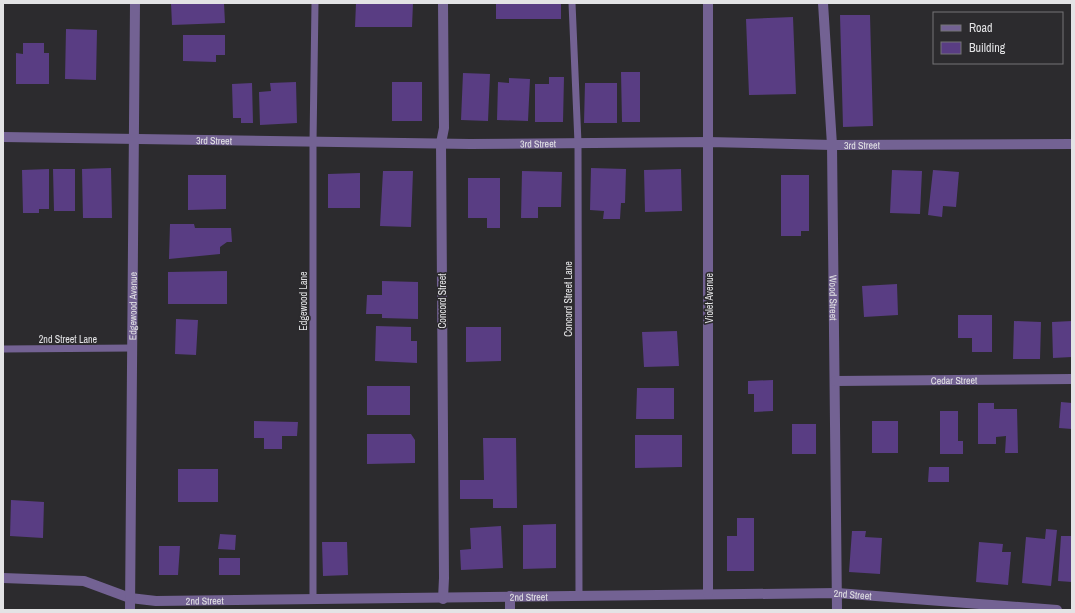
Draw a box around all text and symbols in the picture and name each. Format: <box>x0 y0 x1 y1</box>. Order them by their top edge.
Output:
legend <box>933 12 1063 64</box>
text: Road <box>969 20 993 36</box>
text: Building <box>969 40 1006 56</box>
street label: 3rd Street <box>196 133 233 147</box>
street label: 3rd Street <box>520 137 557 150</box>
street label: 3rd Street <box>844 138 881 151</box>
street label: Concord Street Lane <box>562 261 575 337</box>
street label: Edgewood Avenue <box>126 271 139 340</box>
street label: Edgewood Lane <box>297 271 310 331</box>
street label: Violet Avenue <box>703 272 716 323</box>
street label: Concord Street <box>436 273 449 329</box>
street label: Wood Street <box>827 275 840 321</box>
street label: 2nd Street Lane <box>39 333 98 346</box>
street label: Cedar Street <box>931 373 978 387</box>
street label: 2nd Street <box>834 586 873 602</box>
street label: 2nd Street <box>510 590 548 603</box>
street label: 2nd Street <box>186 594 224 607</box>

